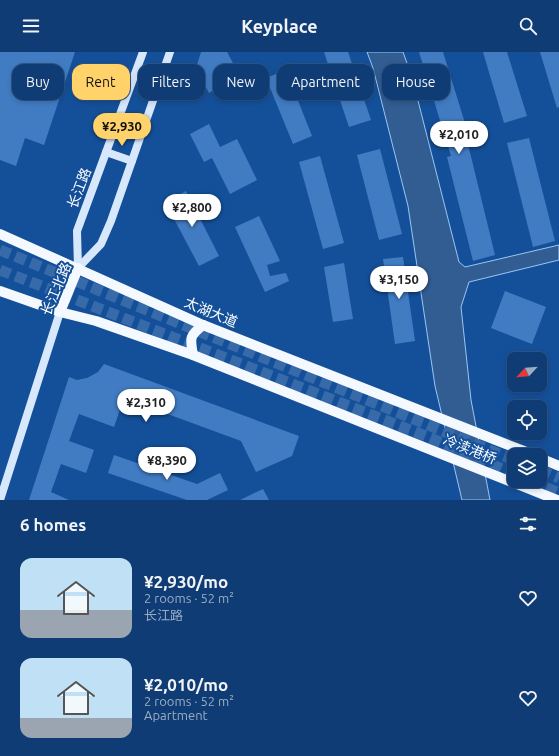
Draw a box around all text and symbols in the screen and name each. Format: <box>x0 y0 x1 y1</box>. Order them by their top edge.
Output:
icon: menu <box>20 15 42 37</box>
icon: search <box>517 15 539 37</box>
text: Keyplace <box>241 16 318 36</box>
chip: Buy <box>12 64 64 100</box>
chip: Rent <box>72 64 130 100</box>
chip: Filters <box>138 64 205 100</box>
chip: New <box>213 64 269 100</box>
chip: Apartment <box>277 64 374 100</box>
chip: House <box>382 64 450 100</box>
pin: ¥2,930 <box>89 113 155 147</box>
text: ¥2,930 <box>102 119 142 133</box>
pin: ¥2,010 <box>426 121 492 155</box>
text: ¥2,010 <box>439 127 479 141</box>
street label: 长江路 <box>64 166 94 210</box>
pin: ¥2,800 <box>159 194 225 228</box>
text: ¥2,800 <box>172 200 212 214</box>
street label: 长江北路 <box>38 260 74 318</box>
pin: ¥3,150 <box>366 266 432 300</box>
text: ¥3,150 <box>379 272 419 286</box>
street label: 太湖大道 <box>182 294 240 330</box>
north arrow <box>507 352 547 392</box>
map controls <box>507 352 547 488</box>
pin: ¥2,310 <box>113 389 179 423</box>
text: ¥2,310 <box>126 395 166 409</box>
button: locate <box>507 400 547 440</box>
street label: 冷渎港桥 <box>441 431 499 467</box>
pin: ¥8,390 <box>134 447 200 481</box>
button: layers <box>507 448 547 488</box>
text: ¥8,390 <box>147 453 187 467</box>
icon: filters <box>517 513 539 535</box>
text: 6 homes <box>20 515 86 534</box>
text: ¥2,930/mo <box>144 572 228 591</box>
icon: home <box>52 574 100 622</box>
icon: heart <box>517 587 539 609</box>
text: 2 rooms · 52 m² <box>144 591 234 605</box>
text: 长江路 <box>144 608 183 622</box>
icon: home <box>52 674 100 722</box>
text: ¥2,010/mo <box>144 675 228 694</box>
icon: heart <box>517 687 539 709</box>
text: 2 rooms · 52 m² <box>144 694 234 708</box>
text: Apartment <box>144 708 208 722</box>

